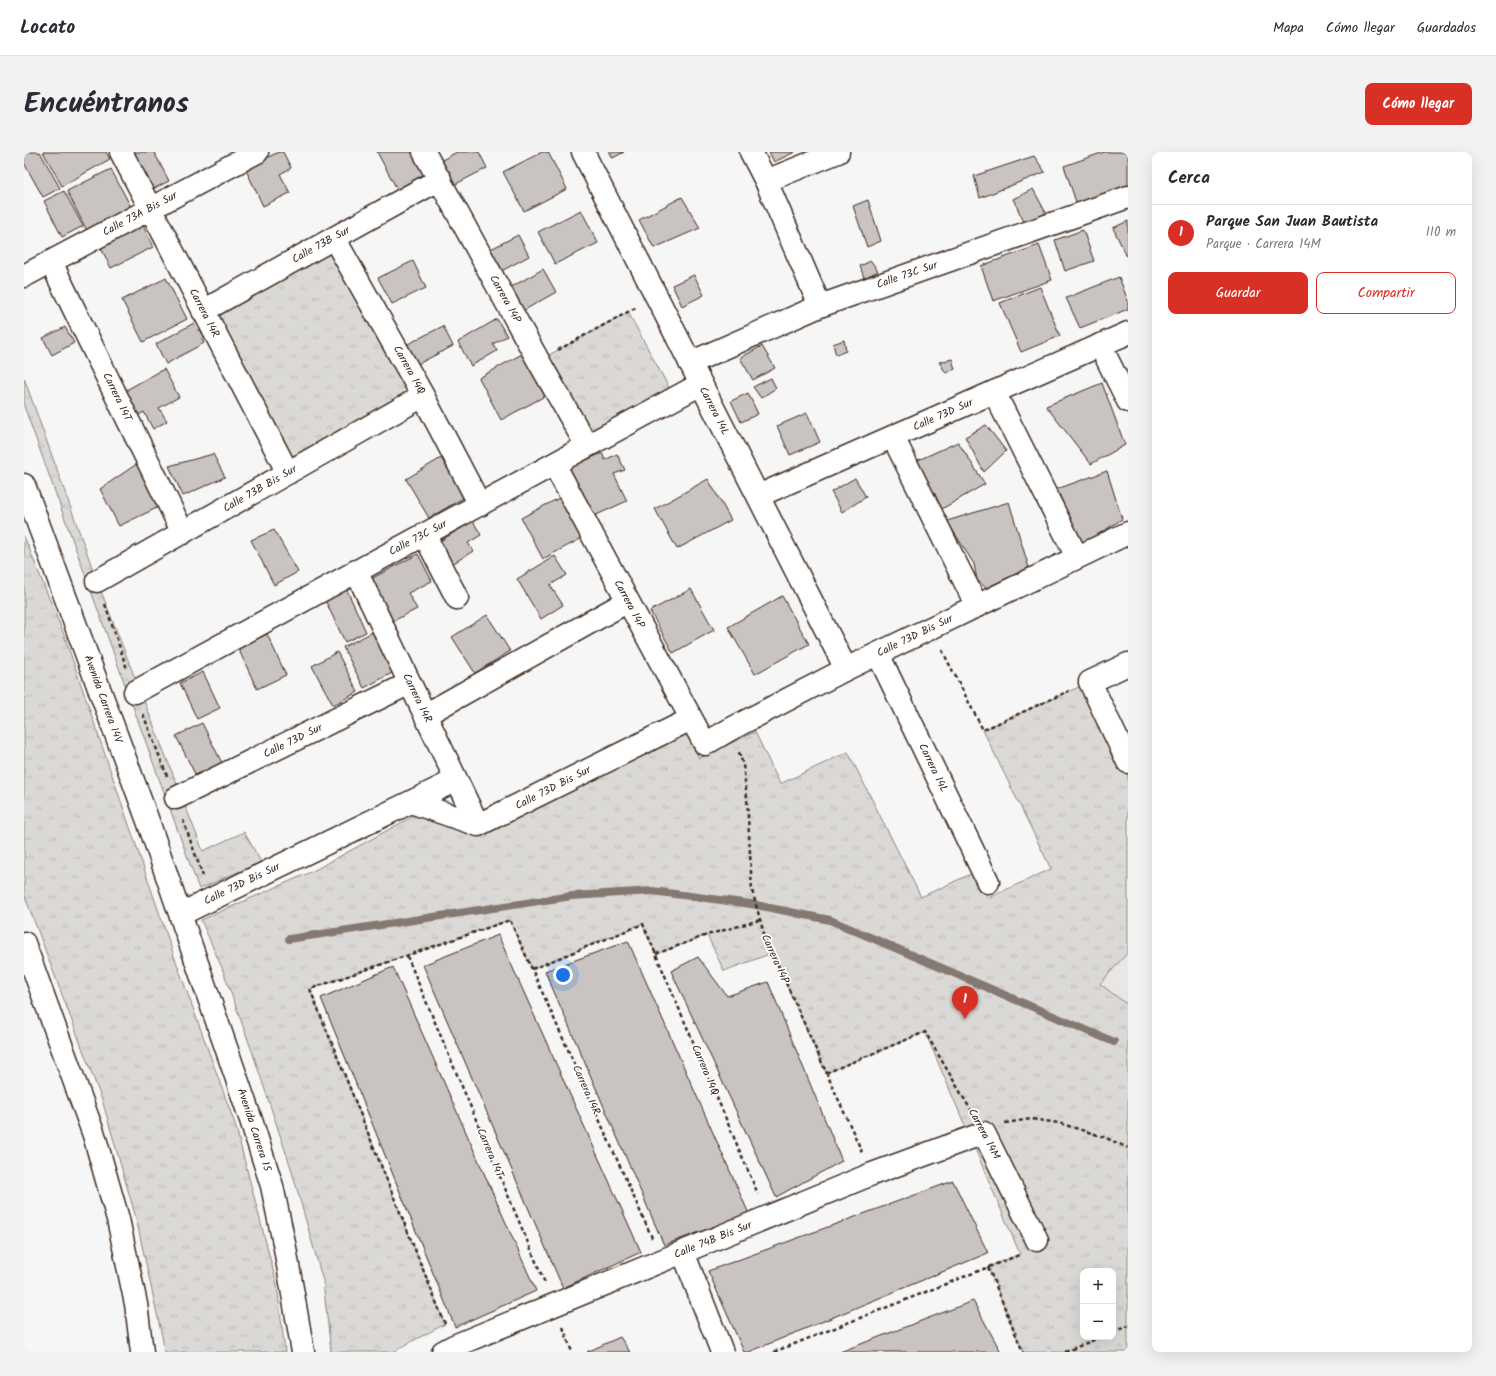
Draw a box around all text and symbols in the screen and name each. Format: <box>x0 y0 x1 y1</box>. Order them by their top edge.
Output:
text: Locato <box>20 13 75 43</box>
text: Mapa <box>1273 17 1304 39</box>
text: Cómo llegar <box>1326 17 1395 39</box>
text: Guardados <box>1417 17 1476 39</box>
text: Encuéntranos <box>24 82 189 127</box>
button: Cómo llegar <box>1365 83 1472 125</box>
text: Cerca <box>1168 165 1210 192</box>
street label: Calle 73A Bis Sur <box>99 186 182 241</box>
text: Parque San Juan Bautista <box>1206 210 1378 234</box>
street label: Calle 73B Sur <box>289 221 355 268</box>
text: 1 <box>1179 222 1183 243</box>
text: 110 m <box>1426 222 1456 243</box>
text: Parque · Carrera 14M <box>1206 234 1321 255</box>
street label: Calle 73C Sur <box>874 256 941 294</box>
street label: Carrera 14P <box>484 272 526 327</box>
button: Guardar <box>1168 272 1308 314</box>
button: Compartir <box>1316 272 1456 314</box>
street label: Carrera 14R <box>184 285 224 341</box>
street label: Carrera 14Q <box>388 342 430 398</box>
street label: Carrera 14T <box>97 369 137 426</box>
street label: Carrera 14L <box>694 383 734 439</box>
street label: Calle 73D Sur <box>910 393 977 436</box>
street label: Calle 73B Bis Sur <box>220 460 302 517</box>
street label: Calle 73C Sur <box>386 514 452 561</box>
street label: Carrera 14P <box>609 577 650 632</box>
street label: Calle 73D Bis Sur <box>874 609 957 662</box>
street label: Avenida Carrera 14V <box>79 653 128 747</box>
street label: Carrera 14R <box>397 670 437 726</box>
street label: Calle 73D Sur <box>260 718 327 763</box>
street label: Carrera 14L <box>913 740 953 796</box>
street label: Calle 73D Bis Sur <box>512 761 595 815</box>
street label: Calle 73D Bis Sur <box>201 857 284 910</box>
street label: Carrera 14P <box>756 931 794 988</box>
your location <box>553 965 573 985</box>
pin: 1 <box>952 986 978 1019</box>
street label: Carrera 14Q <box>686 1042 724 1098</box>
street label: Carrera 14R <box>567 1062 605 1118</box>
street label: Avenida Carrera 15 <box>232 1086 276 1175</box>
street label: Carrera 14M <box>963 1105 1005 1163</box>
street label: Carrera 14T <box>471 1125 509 1182</box>
street label: Calle 74B Bis Sur <box>671 1216 756 1264</box>
map controls <box>1080 1268 1116 1340</box>
button: + <box>1080 1268 1116 1304</box>
button: − <box>1080 1304 1116 1340</box>

